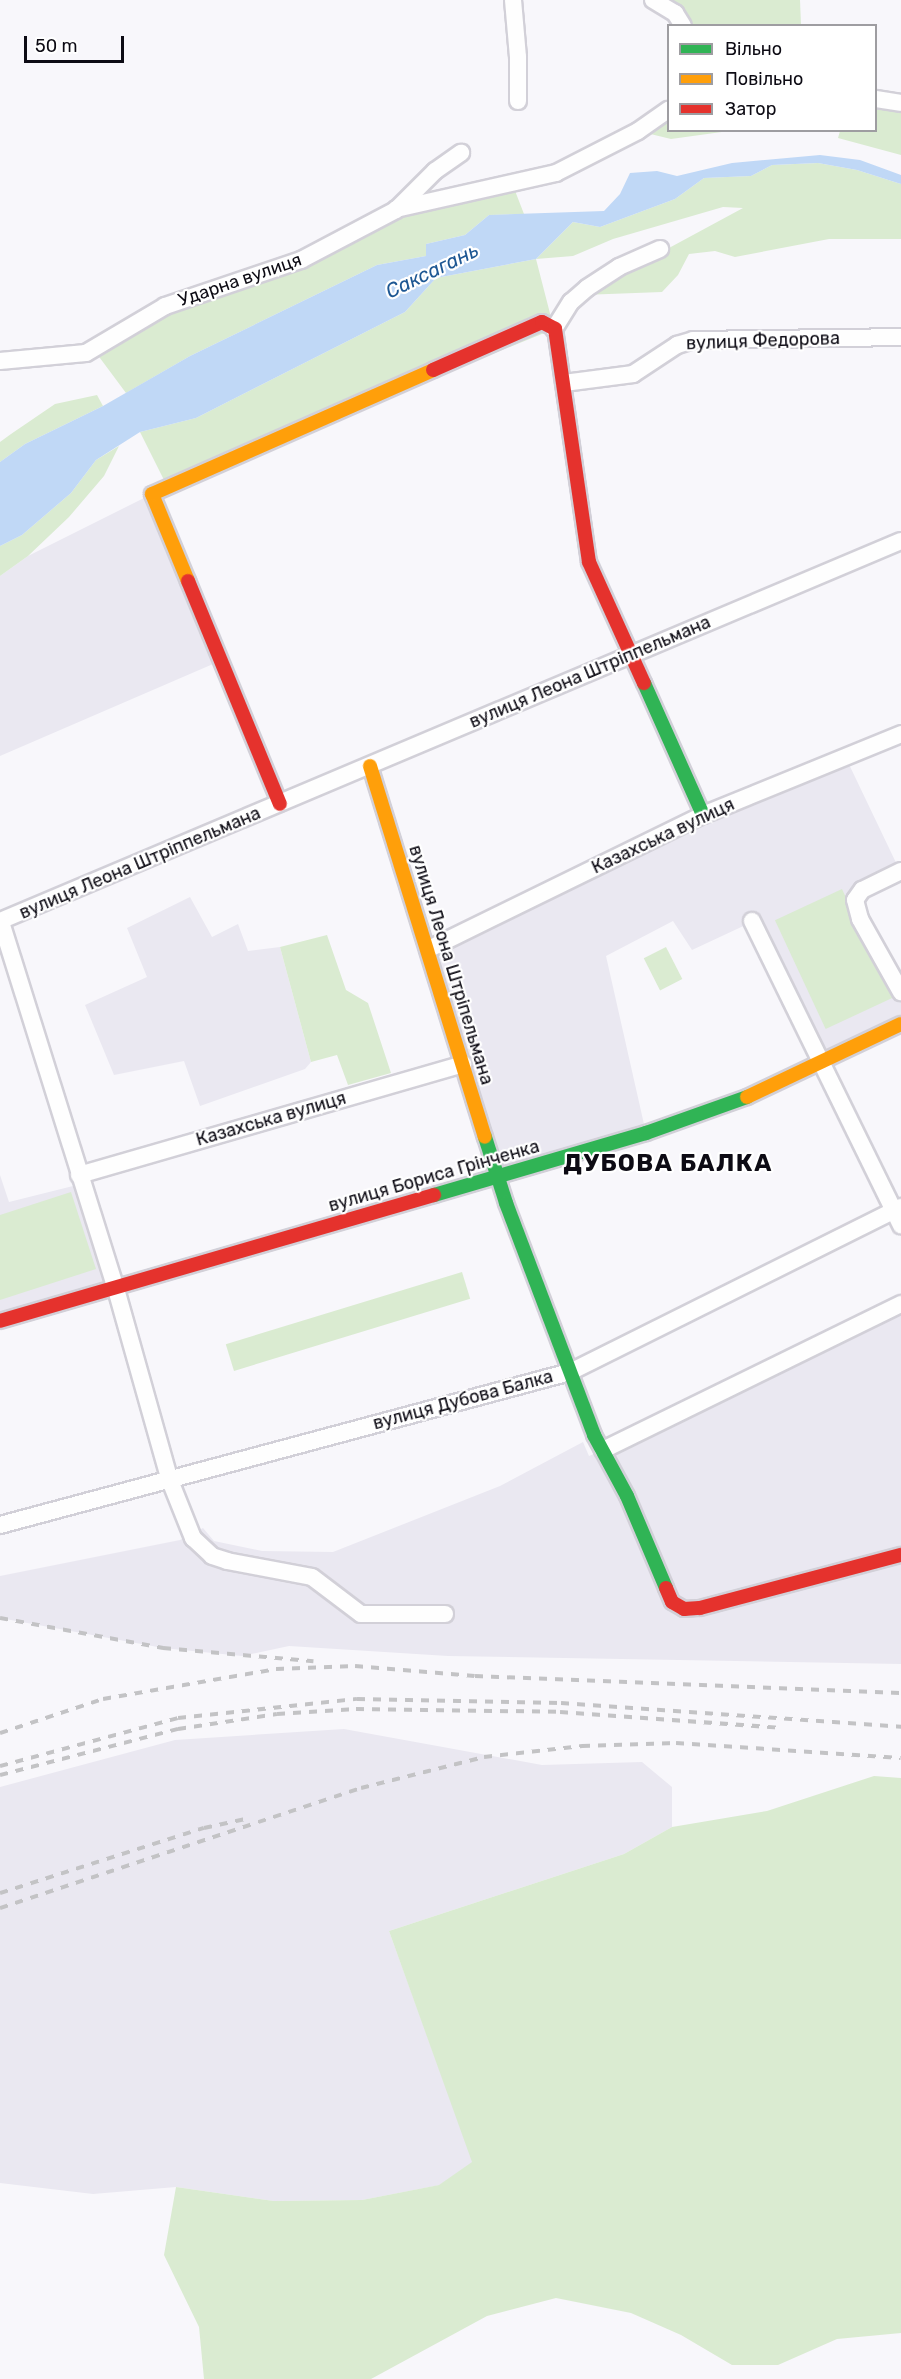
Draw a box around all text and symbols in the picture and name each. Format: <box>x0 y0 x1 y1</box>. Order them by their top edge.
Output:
scale bar <box>27 24 128 62</box>
legend <box>667 24 877 132</box>
text: 50 m <box>35 35 78 57</box>
text: Вільно <box>725 38 782 60</box>
text: Повільно <box>725 68 803 90</box>
text: Затор <box>725 98 776 120</box>
water label: Саксагань <box>382 238 482 304</box>
street label: Ударна вулиця <box>175 249 305 311</box>
street label: вулиця Федорова <box>686 328 840 354</box>
street label: вулиця Леона Штріппельмана <box>466 611 714 733</box>
street label: Казахська вулиця <box>588 793 738 879</box>
street label: вулиця Леона Штріппельмана <box>16 802 264 924</box>
street label: вулиця Леона Штріпельмана <box>404 843 498 1087</box>
street label: Казахська вулиця <box>194 1087 348 1151</box>
street label: вулиця Бориса Грінченка <box>326 1136 542 1216</box>
district label: ДУБОВА БАЛКА <box>563 1150 773 1178</box>
street label: вулиця Дубова Балка <box>371 1366 555 1434</box>

